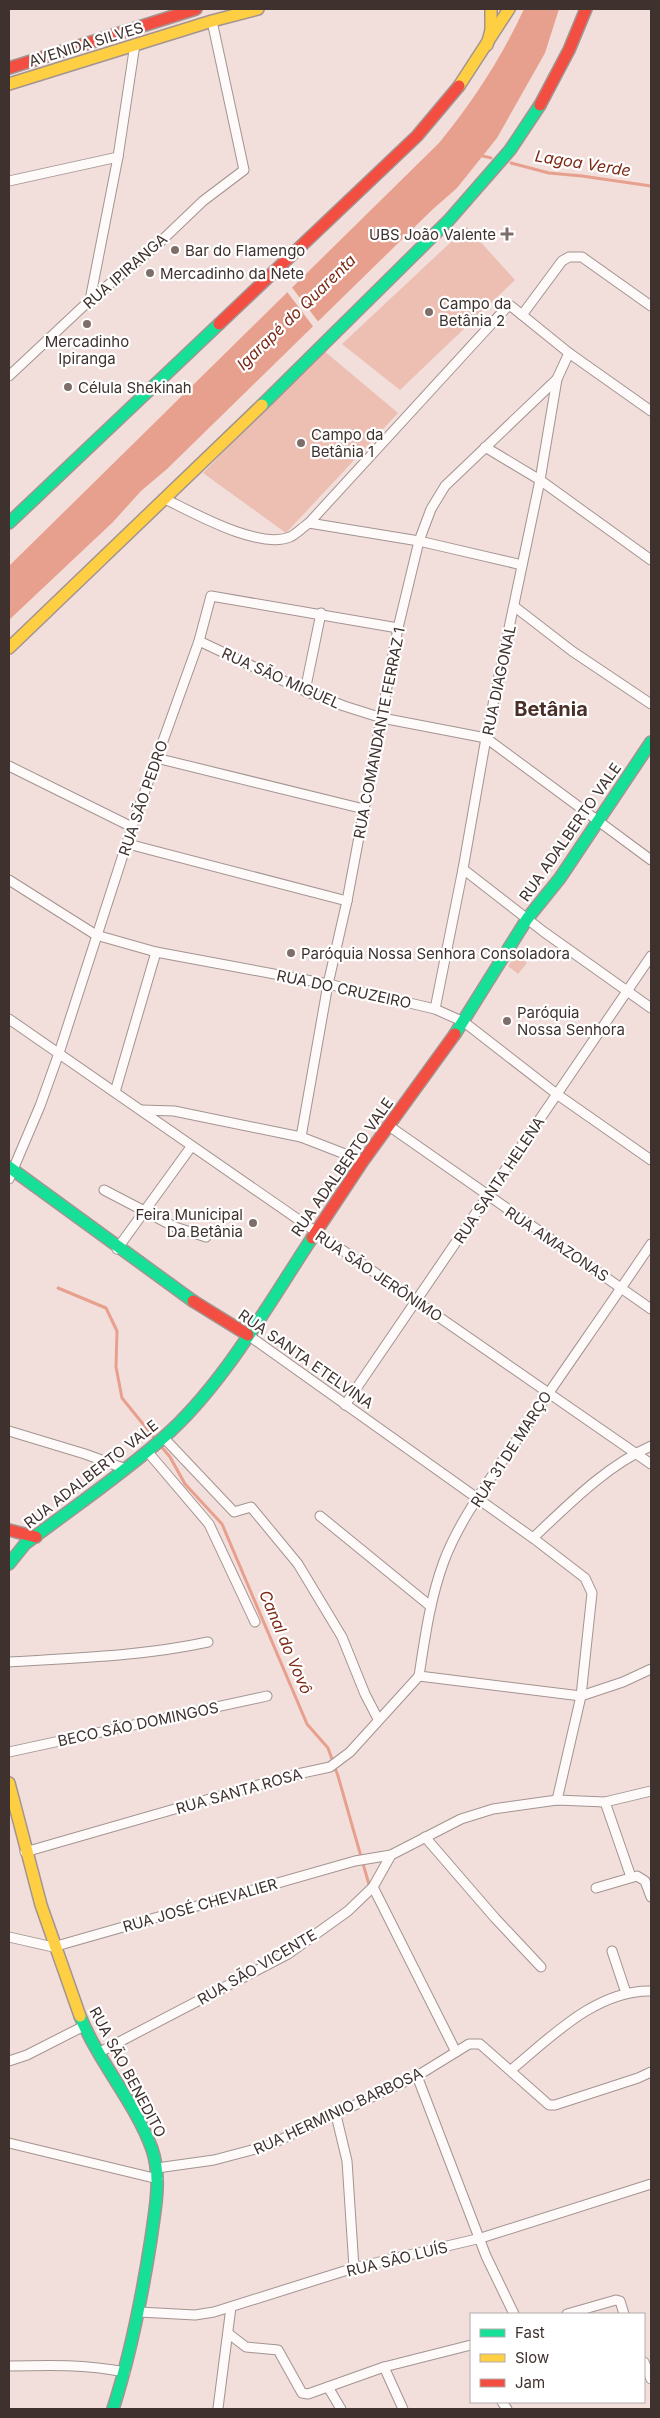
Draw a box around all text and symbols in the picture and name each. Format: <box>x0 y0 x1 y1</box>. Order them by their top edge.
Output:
street label: AVENIDA SILVES <box>26 18 146 70</box>
water label: Lagoa Verde <box>534 146 632 180</box>
place label: UBS João Valente <box>369 225 496 244</box>
marker: UBS João Valente <box>500 227 514 241</box>
street label: RUA IPIRANGA <box>79 229 171 313</box>
place label: Bar do Flamengo <box>185 241 305 260</box>
marker: Bar do Flamengo <box>169 244 181 256</box>
water label: Igarapé do Quarenta <box>232 250 360 374</box>
place label: Mercadinho da Nete <box>160 264 304 283</box>
marker: Mercadinho da Nete <box>144 267 156 279</box>
place label: Campo da Betânia 2 <box>439 294 512 330</box>
marker: Campo da Betânia 2 <box>423 306 435 318</box>
marker: Mercadinho Ipiranga <box>81 318 93 330</box>
place label: Mercadinho Ipiranga <box>45 332 129 368</box>
place label: Célula Shekinah <box>78 378 192 397</box>
marker: Célula Shekinah <box>62 381 74 393</box>
place label: Campo da Betânia 1 <box>311 425 384 461</box>
marker: Campo da Betânia 1 <box>295 437 307 449</box>
street label: RUA DIAGONAL <box>478 623 520 737</box>
street label: RUA COMANDANTE FERRAZ 1 <box>349 626 409 840</box>
street label: RUA SÃO MIGUEL <box>219 643 343 713</box>
district label: Betânia <box>514 697 588 721</box>
street label: RUA SÃO PEDRO <box>114 738 172 858</box>
street label: RUA ADALBERTO VALE <box>515 759 625 905</box>
place label: Paróquia Nossa Senhora Consoladora <box>301 944 570 963</box>
marker: Paróquia Nossa Senhora Consoladora <box>285 947 297 959</box>
street label: RUA DO CRUZEIRO <box>275 965 413 1013</box>
place label: Paróquia Nossa Senhora <box>517 1003 625 1039</box>
marker: Paróquia Nossa Senhora <box>501 1015 513 1027</box>
street label: RUA ADALBERTO VALE <box>287 1094 397 1240</box>
street label: RUA SANTA HELENA <box>450 1113 548 1247</box>
street label: RUA AMAZONAS <box>502 1202 612 1286</box>
place label: Feira Municipal Da Betânia <box>136 1205 243 1241</box>
marker: Feira Municipal Da Betânia <box>247 1217 259 1229</box>
street label: RUA SÃO JERÔNIMO <box>312 1226 446 1326</box>
street label: RUA SANTA ETELVINA <box>235 1305 377 1413</box>
street label: RUA 31 DE MARÇO <box>466 1387 556 1511</box>
street label: RUA ADALBERTO VALE <box>20 1416 162 1532</box>
water label: Canal do Vovô <box>255 1587 317 1697</box>
street label: BECO SÃO DOMINGOS <box>56 1698 220 1750</box>
street label: RUA SANTA ROSA <box>174 1764 304 1818</box>
street label: RUA JOSÉ CHEVALIER <box>120 1874 280 1936</box>
street label: RUA SÃO VICENTE <box>194 1925 320 2009</box>
street label: RUA SÃO BENEDITO <box>86 2004 170 2140</box>
street label: RUA HERMINIO BARBOSA <box>250 2063 426 2159</box>
street label: RUA SÃO LUÍS <box>344 2237 450 2281</box>
legend <box>470 2313 645 2403</box>
text: Fast <box>515 2323 545 2342</box>
text: Slow <box>515 2348 549 2367</box>
text: Jam <box>515 2373 545 2392</box>

